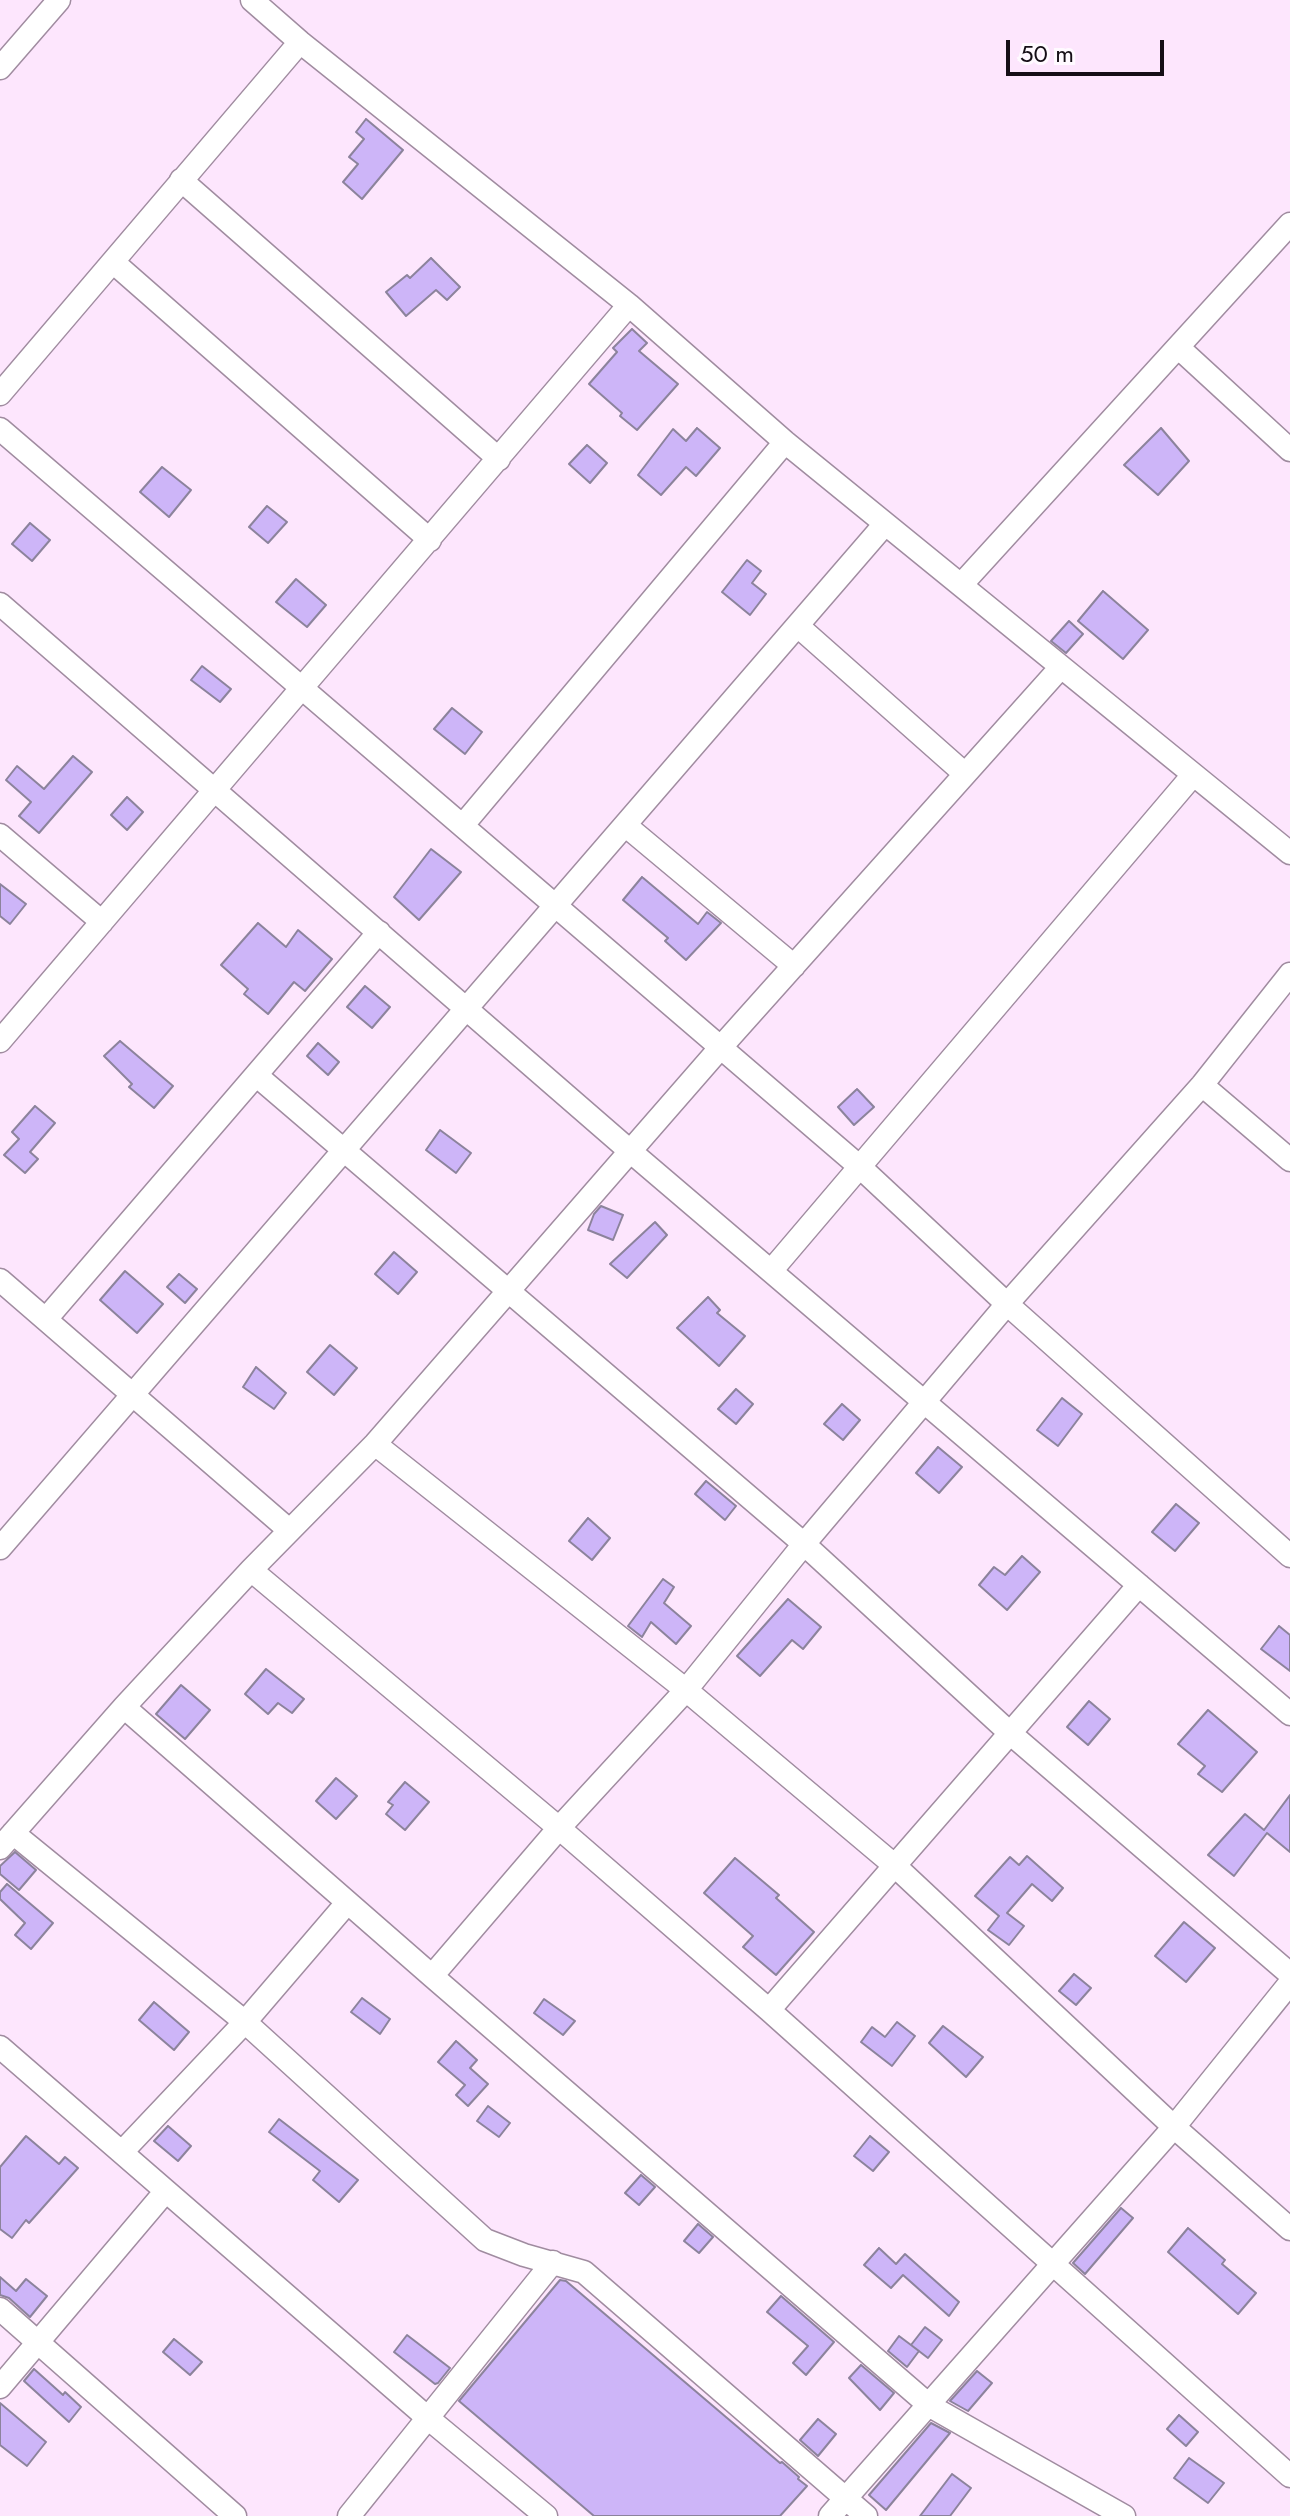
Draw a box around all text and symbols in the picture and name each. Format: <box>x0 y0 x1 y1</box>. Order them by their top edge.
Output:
scale bar <box>1010 24 1168 74</box>
text: 50 m <box>1020 36 1074 71</box>

